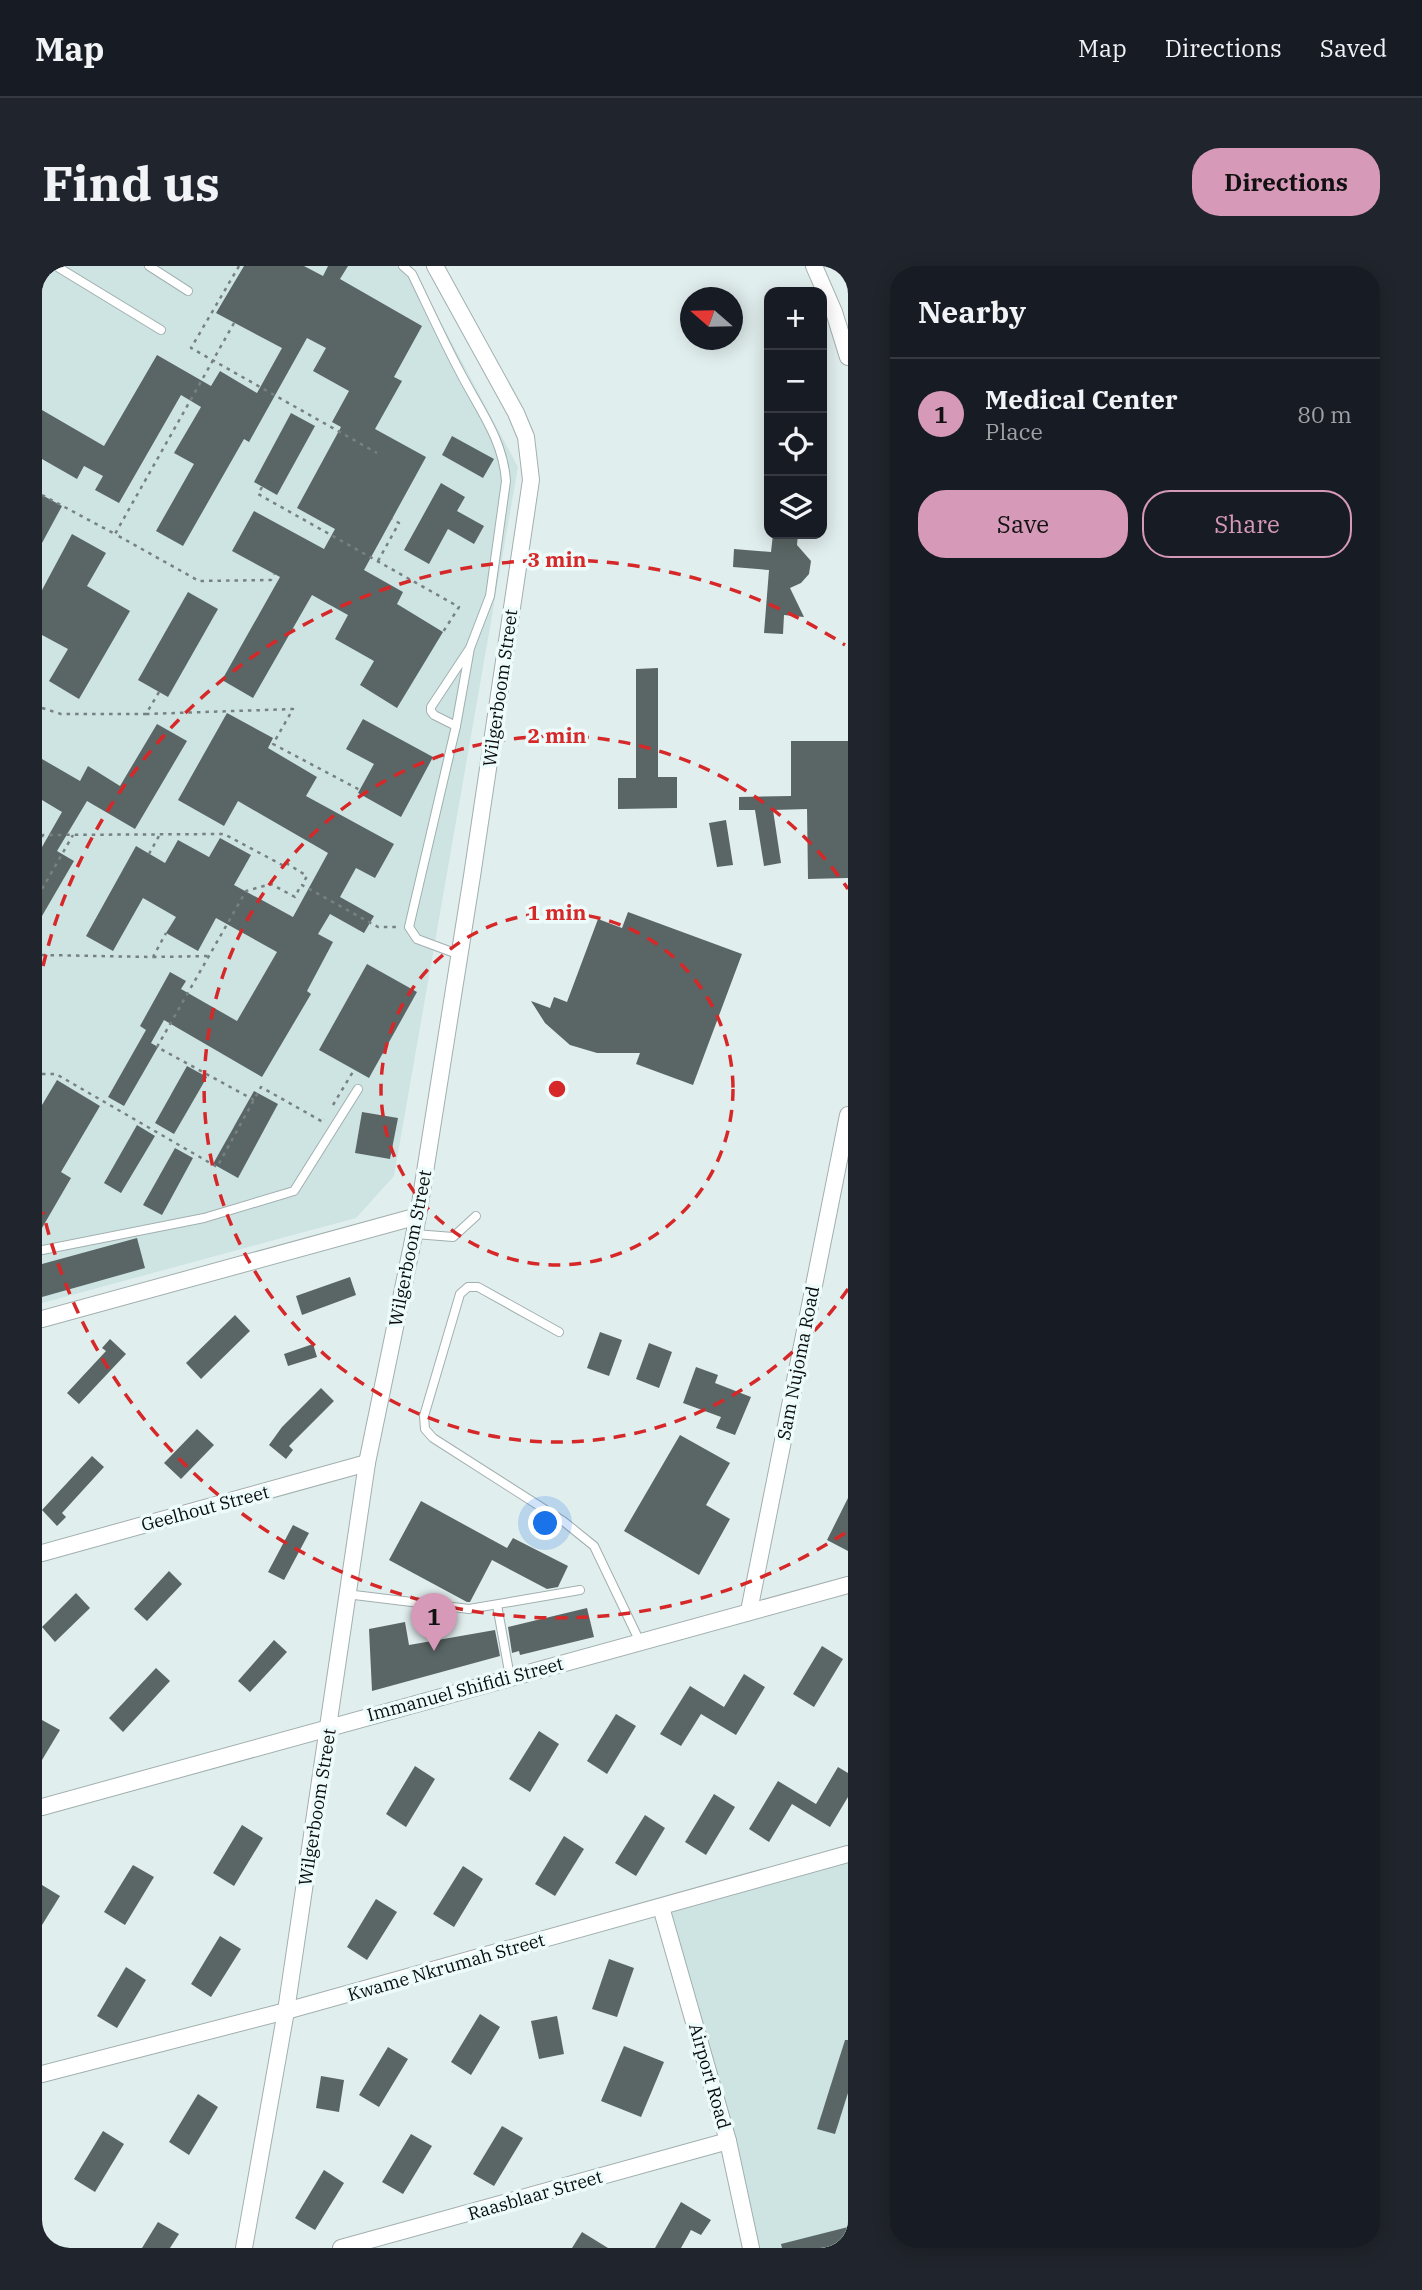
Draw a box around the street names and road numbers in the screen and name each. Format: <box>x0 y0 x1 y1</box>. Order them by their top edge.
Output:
street label: Wilgerboom Street <box>478 608 522 768</box>
street label: Wilgerboom Street <box>384 1168 436 1328</box>
street label: Sam Nujoma Road <box>772 1284 824 1442</box>
street label: Geelhout Street <box>139 1480 271 1536</box>
street label: Immanuel Shifidi Street <box>364 1652 566 1726</box>
street label: Wilgerboom Street <box>293 1727 341 1887</box>
street label: Kwame Nkrumah Street <box>345 1928 547 2006</box>
street label: Airport Road <box>684 2020 736 2132</box>
street label: Raasblaar Street <box>465 2165 605 2225</box>

